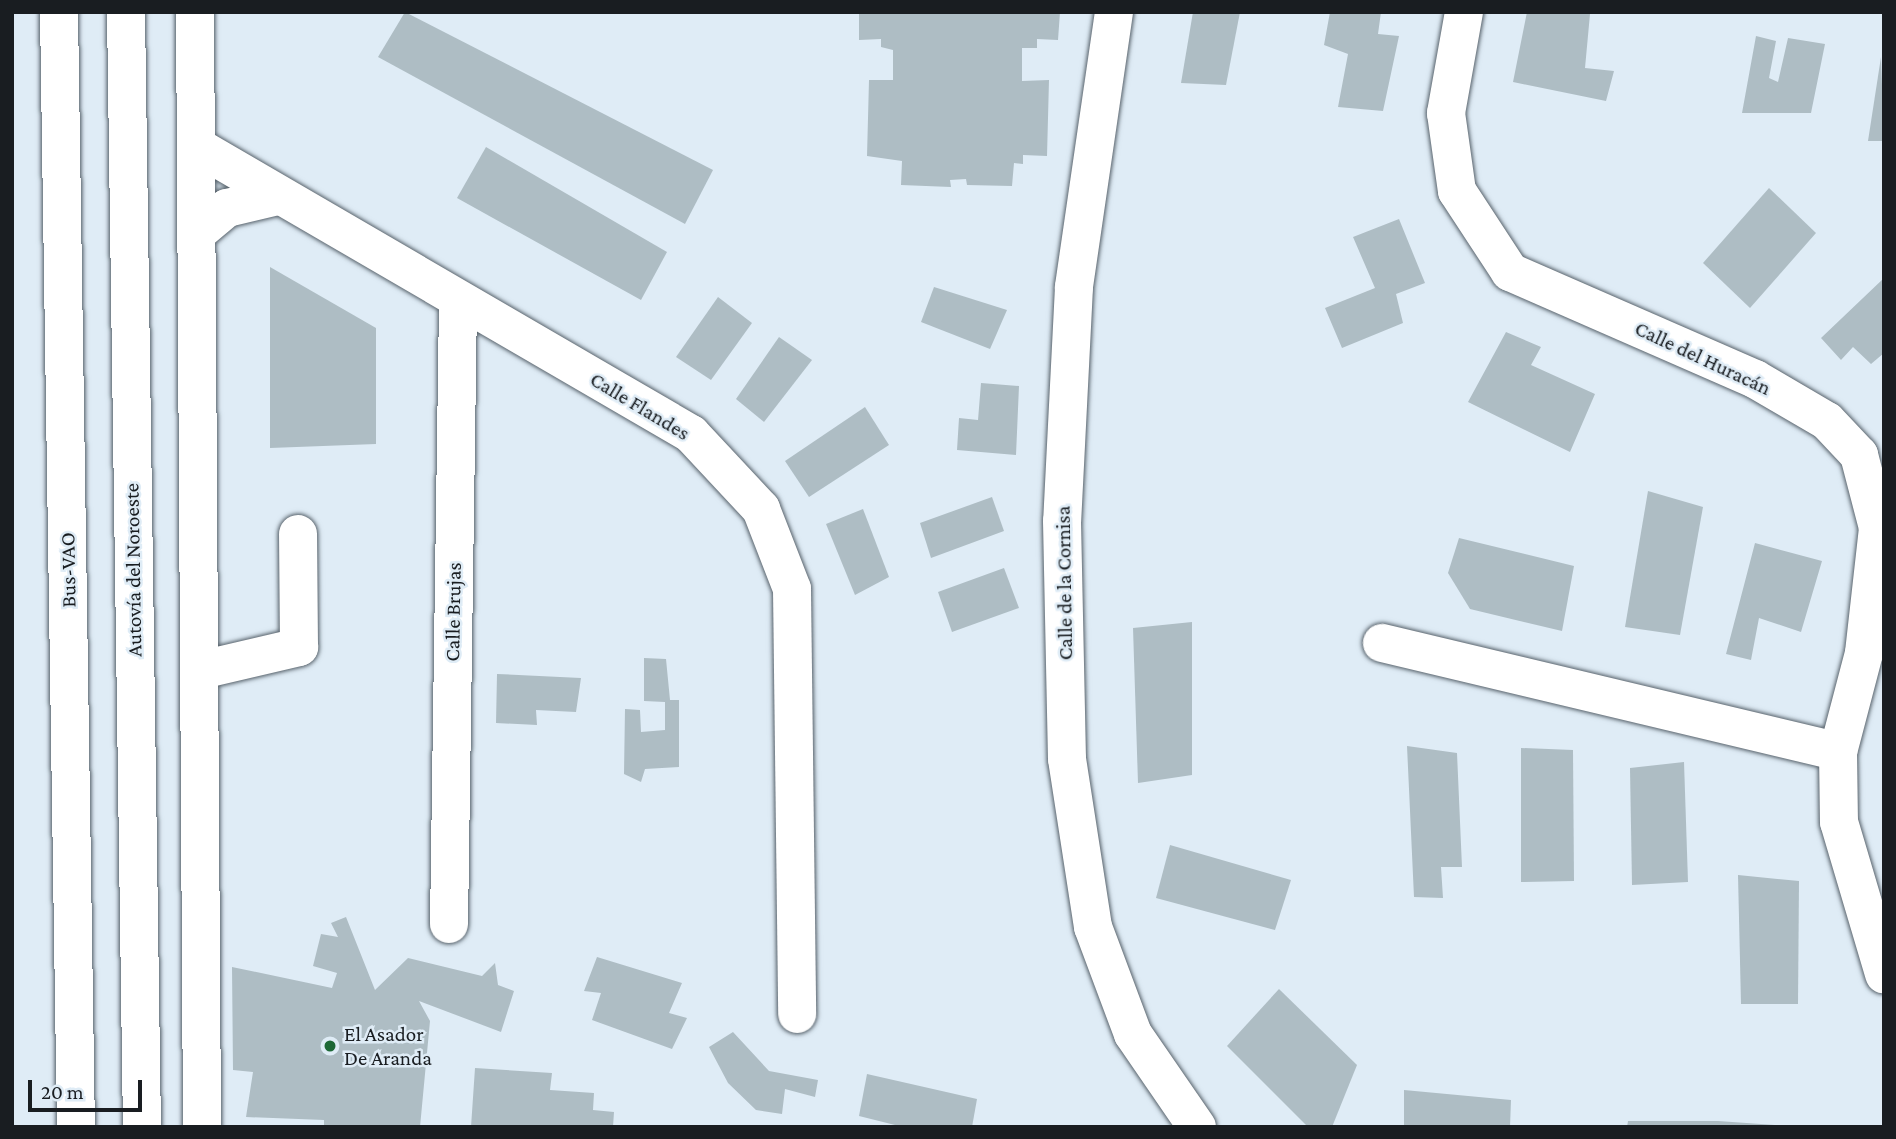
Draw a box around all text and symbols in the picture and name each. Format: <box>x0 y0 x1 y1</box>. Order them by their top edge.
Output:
street label: Calle del Huracán <box>1631 315 1775 401</box>
street label: Calle Flandes <box>586 366 694 446</box>
street label: Autovía del Noroeste <box>119 483 147 657</box>
street label: Calle de la Cornisa <box>1050 506 1078 660</box>
street label: Bus-VAO <box>55 532 81 608</box>
street label: Calle Brujas <box>440 562 466 662</box>
place label: El Asador De Aranda <box>344 1021 432 1071</box>
marker: El Asador De Aranda <box>322 1038 338 1054</box>
scale bar <box>32 1066 145 1110</box>
text: 20 m <box>41 1080 84 1104</box>

